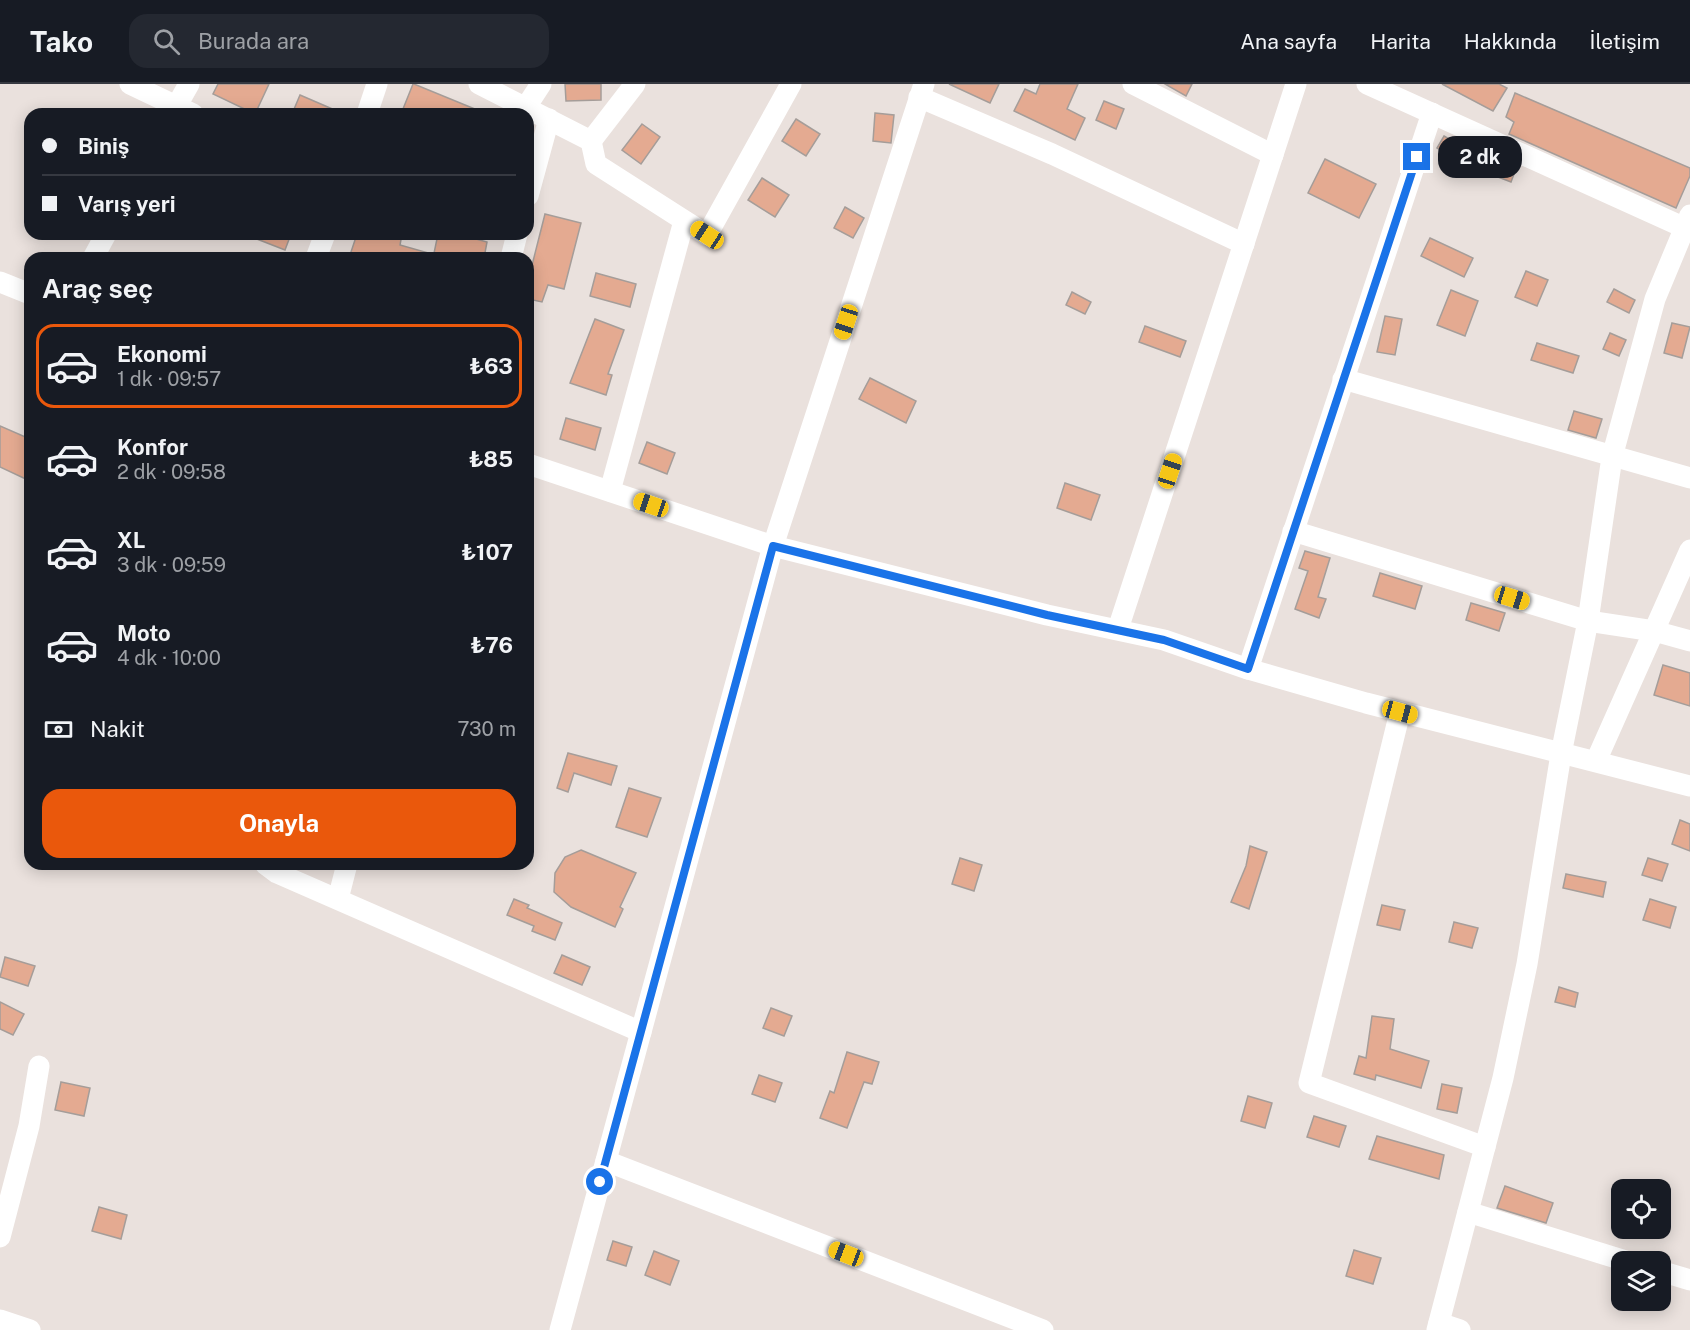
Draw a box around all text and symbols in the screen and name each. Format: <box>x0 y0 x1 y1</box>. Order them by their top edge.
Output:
search box <box>129 14 549 68</box>
text: Tako <box>30 25 93 58</box>
icon: search <box>150 25 183 58</box>
text: Burada ara <box>198 28 309 54</box>
text: Ana sayfa <box>1240 29 1337 54</box>
text: Harita <box>1370 29 1431 54</box>
text: Hakkında <box>1464 29 1557 54</box>
text: İletişim <box>1590 29 1660 54</box>
text: Biniş <box>78 133 129 159</box>
callout: 2 dk <box>1438 136 1522 178</box>
route end <box>1403 143 1430 170</box>
text: 2 dk <box>1460 145 1500 169</box>
text: Varış yeri <box>78 191 176 217</box>
car <box>687 218 727 252</box>
text: Araç seç <box>42 272 153 304</box>
car <box>832 302 860 342</box>
icon: car <box>45 339 99 393</box>
text: Ekonomi <box>117 341 207 367</box>
text: ₺63 <box>469 353 513 379</box>
text: 1 dk · 09:57 <box>117 367 221 391</box>
icon: car <box>45 432 99 486</box>
text: Konfor <box>117 434 188 460</box>
text: ₺85 <box>469 446 513 472</box>
car <box>1156 451 1184 491</box>
text: 2 dk · 09:58 <box>117 460 226 484</box>
car <box>631 491 671 519</box>
icon: car <box>45 525 99 579</box>
text: XL <box>117 527 145 553</box>
text: ₺107 <box>462 539 513 565</box>
text: 3 dk · 09:59 <box>117 553 226 577</box>
car <box>1492 584 1532 612</box>
icon: car <box>45 618 99 672</box>
text: Moto <box>117 620 171 646</box>
text: ₺76 <box>470 632 513 658</box>
text: 4 dk · 10:00 <box>117 646 221 670</box>
car <box>1380 699 1420 725</box>
icon: cash <box>42 713 75 746</box>
text: Nakit <box>90 716 145 742</box>
text: 730 m <box>458 717 516 741</box>
button: Onayla <box>42 789 516 858</box>
route start <box>586 1168 613 1195</box>
map controls <box>1611 1179 1671 1311</box>
button: locate <box>1611 1179 1671 1239</box>
car <box>826 1239 866 1269</box>
button: layers <box>1611 1251 1671 1311</box>

